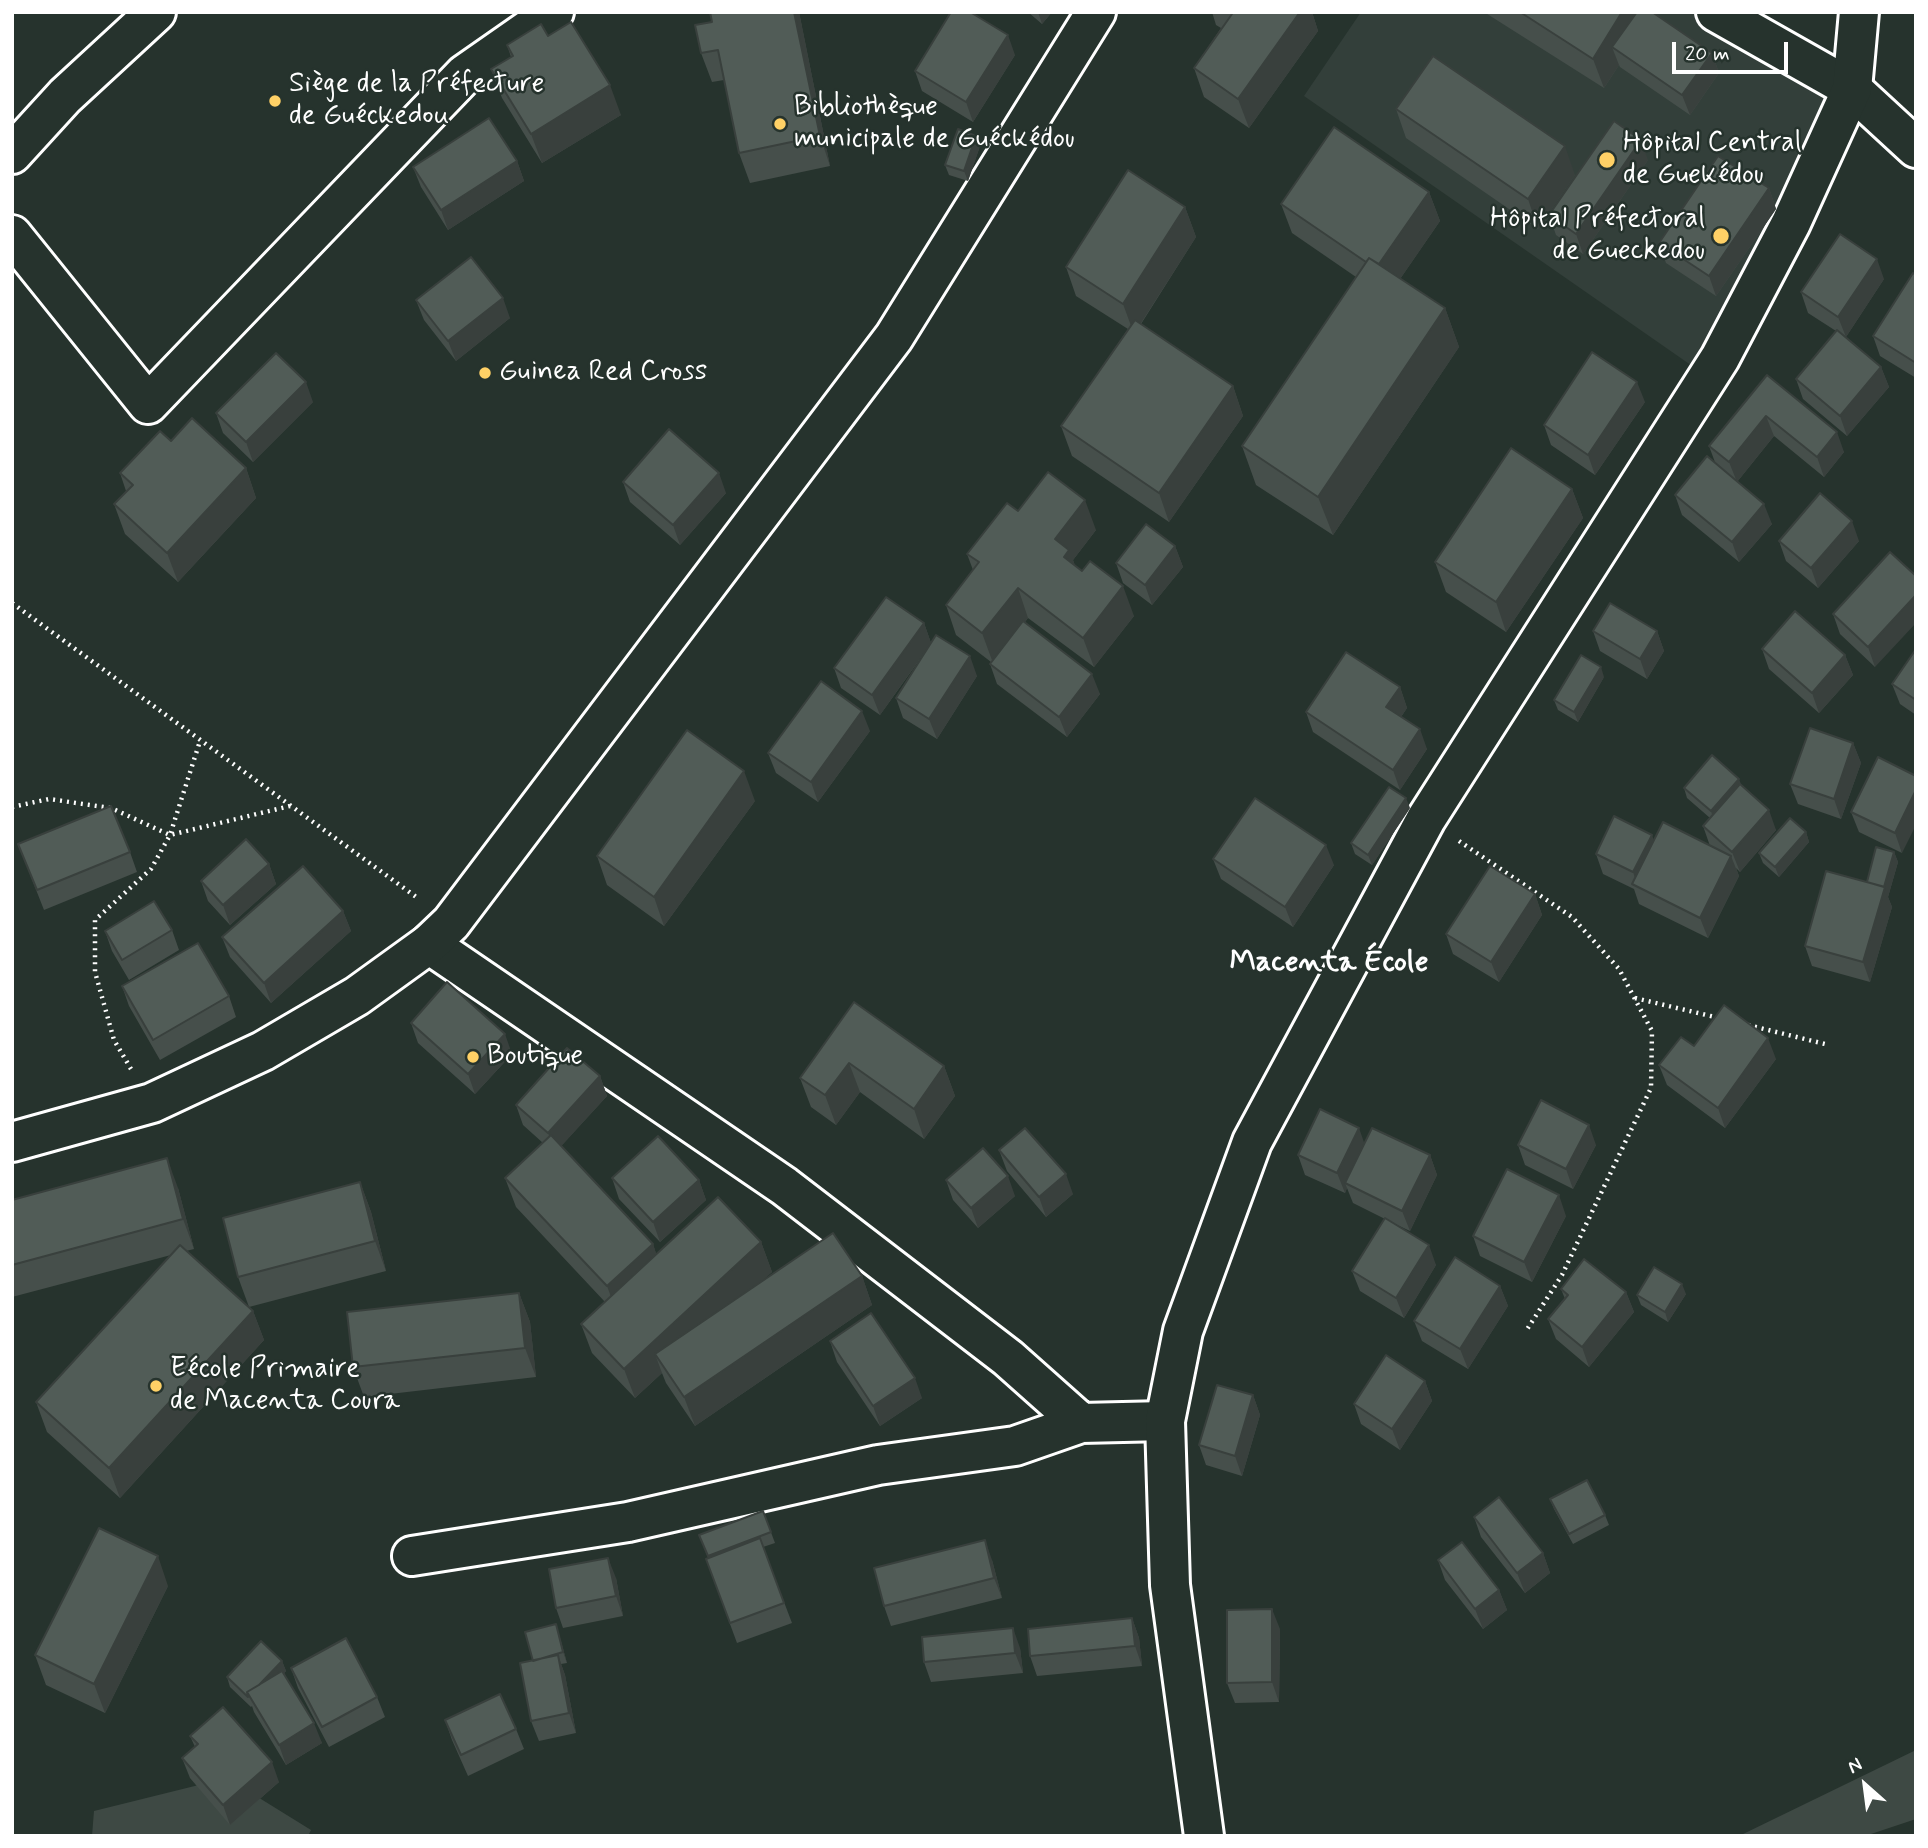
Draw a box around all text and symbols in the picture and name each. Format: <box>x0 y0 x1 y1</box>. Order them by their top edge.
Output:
scale bar <box>1676 28 1792 72</box>
text: 20 m <box>1685 40 1730 68</box>
place label: Siège de la Préfecture de Guéckedou <box>289 68 544 134</box>
place label: Bibliothèque municipale de Guéckédou <box>794 91 1075 157</box>
marker: Siège de la Préfecture de Guéckedou <box>267 93 283 109</box>
marker: Bibliothèque municipale de Guéckédou <box>772 116 788 132</box>
place label: Hôpital Central de Guekédou <box>1623 127 1801 193</box>
marker: Hôpital Central de Guekédou <box>1597 150 1617 170</box>
place label: Hôpital Préfectoral de Gueckedou <box>1490 203 1705 269</box>
marker: Hôpital Préfectoral de Gueckedou <box>1711 226 1731 246</box>
place label: Guinea Red Cross <box>499 356 707 390</box>
marker: Guinea Red Cross <box>477 365 493 381</box>
district label: Macenta École <box>1230 946 1428 982</box>
place label: Boutique <box>487 1040 583 1074</box>
marker: Boutique <box>465 1049 481 1065</box>
place label: Eécole Primaire de Macenta Coura <box>170 1353 400 1419</box>
marker: Eécole Primaire de Macenta Coura <box>148 1378 164 1394</box>
north arrow <box>1830 1750 1900 1820</box>
text: N <box>1843 1752 1866 1780</box>

